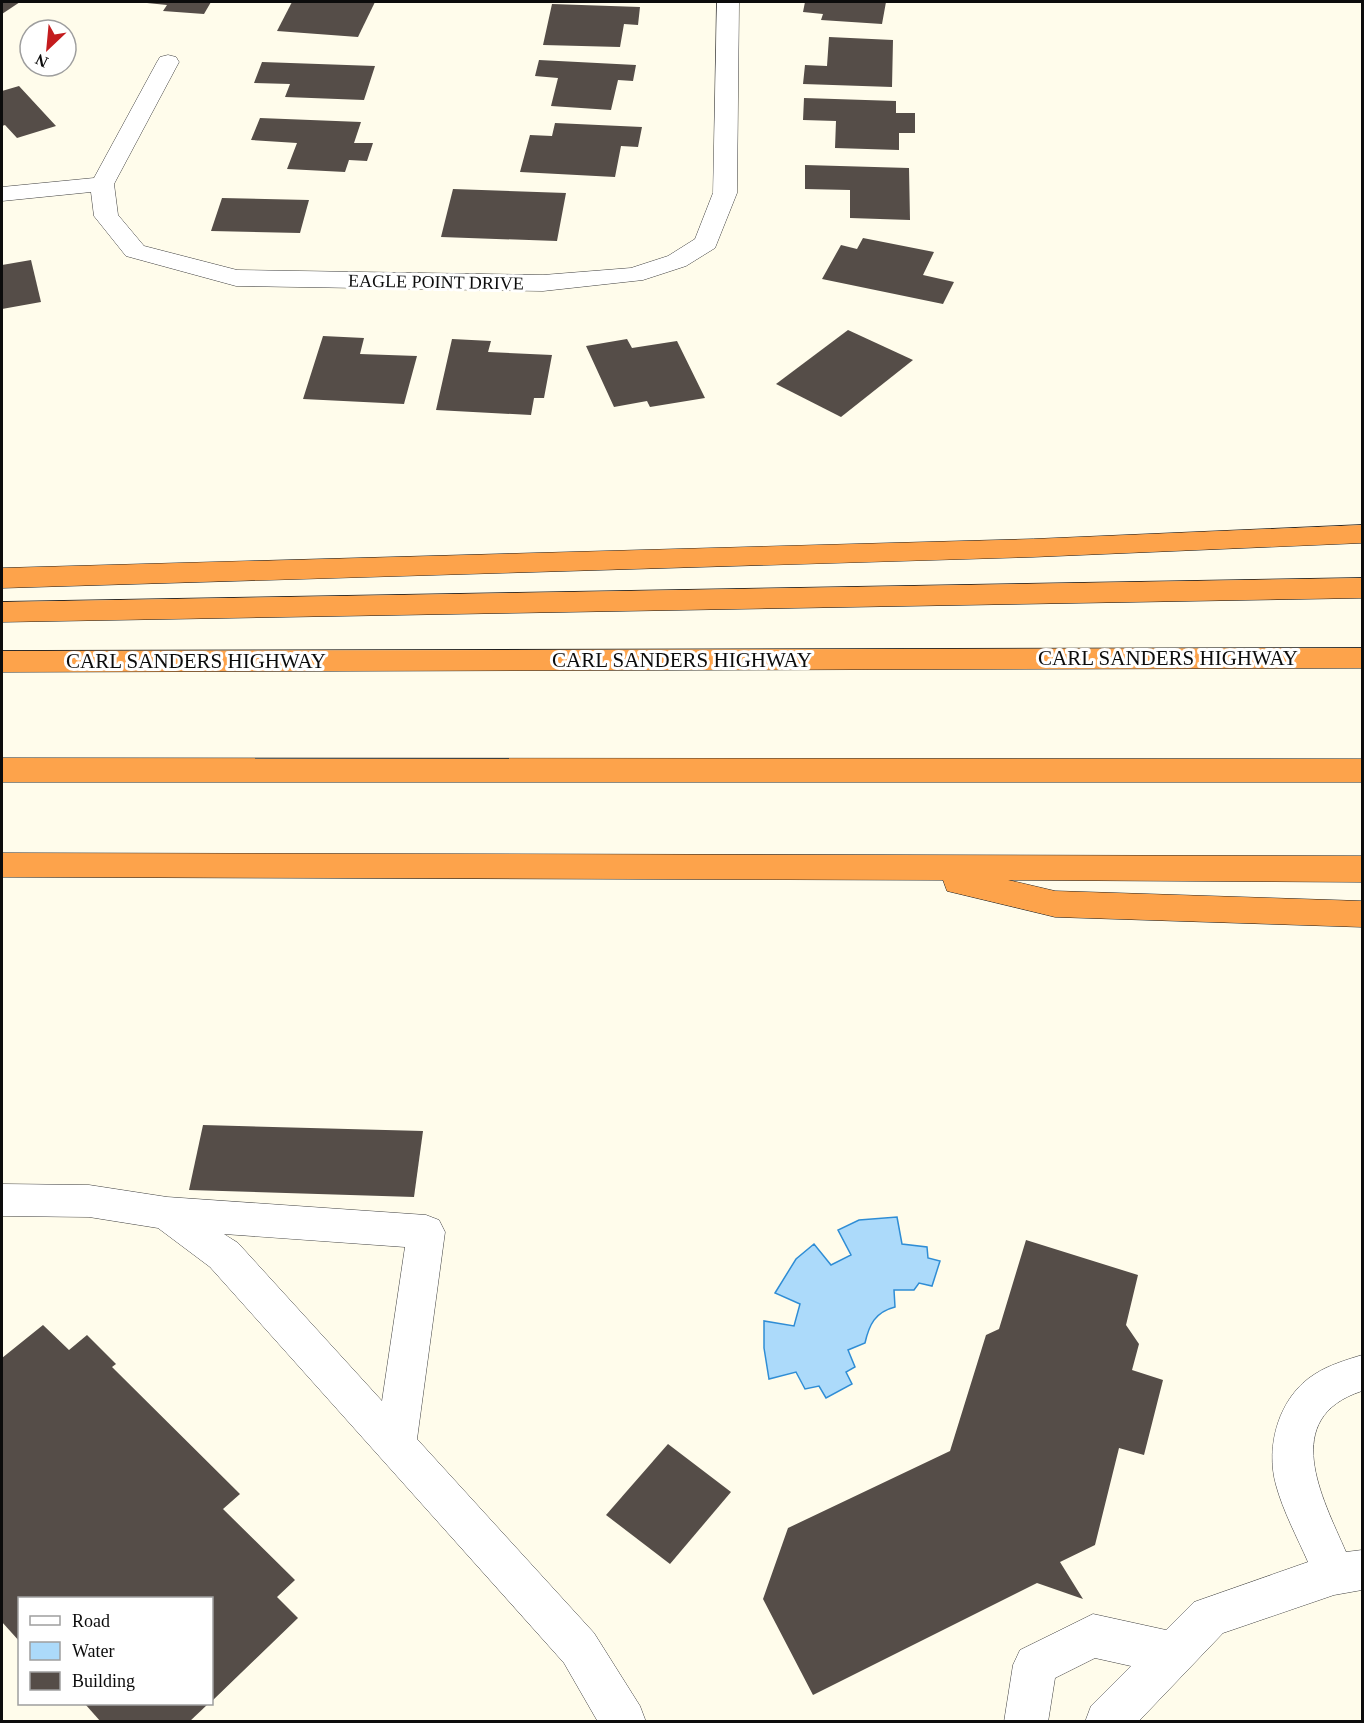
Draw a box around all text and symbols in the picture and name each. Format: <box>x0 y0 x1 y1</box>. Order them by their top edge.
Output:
north arrow <box>18 18 78 78</box>
text: N <box>32 51 51 71</box>
street label: EAGLE POINT DRIVE <box>348 270 524 294</box>
street label: CARL SANDERS HIGHWAY <box>1038 646 1298 670</box>
street label: CARL SANDERS HIGHWAY <box>552 648 812 672</box>
street label: CARL SANDERS HIGHWAY <box>66 649 326 673</box>
legend <box>18 1597 213 1705</box>
text: Road <box>72 1611 110 1631</box>
text: Water <box>72 1641 115 1661</box>
text: Building <box>72 1671 135 1691</box>

